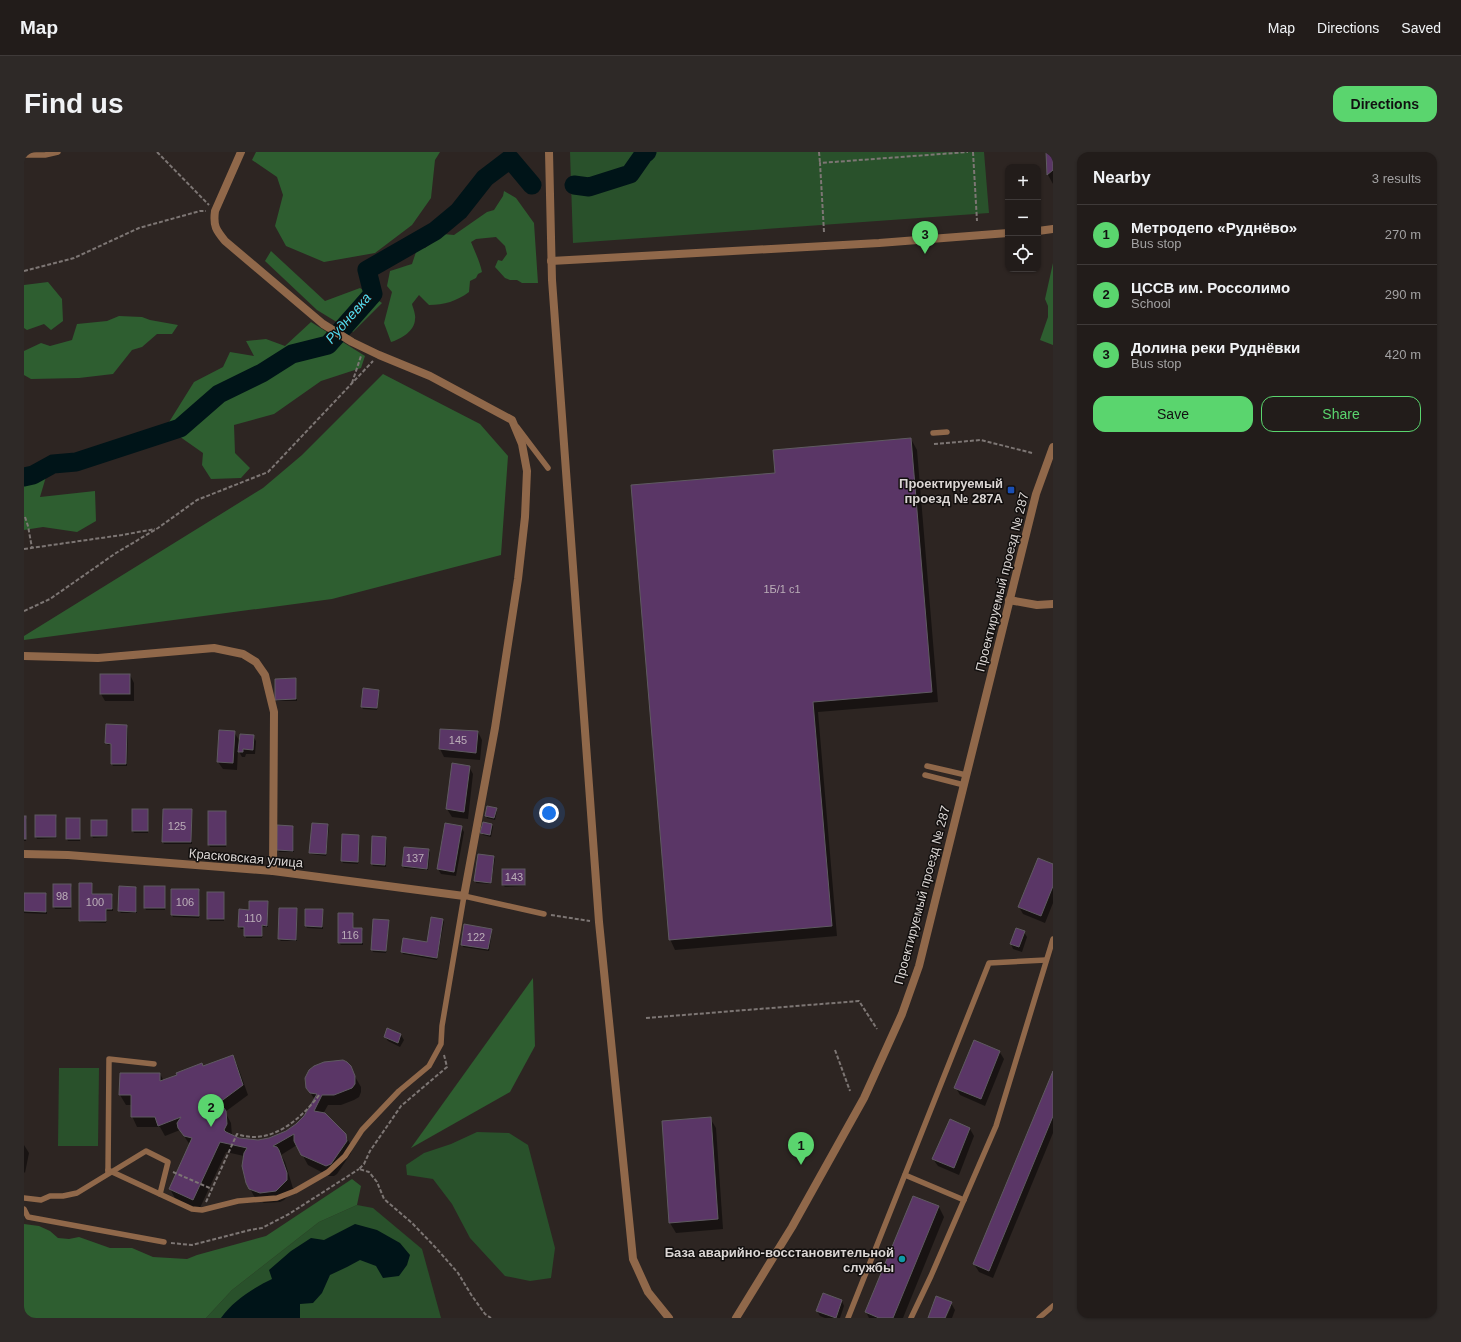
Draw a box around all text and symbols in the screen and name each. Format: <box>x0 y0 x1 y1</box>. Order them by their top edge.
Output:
text: Map <box>20 17 58 38</box>
text: Map <box>1268 20 1295 36</box>
text: Directions <box>1317 20 1379 36</box>
text: Saved <box>1401 20 1441 36</box>
button: Directions <box>1333 86 1437 122</box>
text: Find us <box>24 88 124 119</box>
map controls <box>1005 164 1041 272</box>
button: + <box>1005 164 1041 200</box>
text: Nearby <box>1093 168 1151 187</box>
text: 3 results <box>1372 171 1421 186</box>
button: − <box>1005 200 1041 236</box>
text: Метродепо «Руднёво» <box>1131 219 1297 236</box>
pin: 3 <box>912 221 938 254</box>
text: 1 <box>1102 227 1110 242</box>
text: 270 m <box>1385 227 1421 242</box>
button: locate <box>1005 236 1041 272</box>
text: Bus stop <box>1131 236 1182 251</box>
text: ЦССВ им. Россолимо <box>1131 279 1290 296</box>
text: 2 <box>1102 287 1110 302</box>
text: 290 m <box>1385 287 1421 302</box>
water label: Рудневка <box>322 289 374 346</box>
text: School <box>1131 296 1171 311</box>
text: Долина реки Руднёвки <box>1131 339 1300 356</box>
text: 3 <box>1102 347 1110 362</box>
text: 420 m <box>1385 347 1421 362</box>
text: Bus stop <box>1131 356 1182 371</box>
button: Save <box>1093 396 1253 432</box>
button: Share <box>1261 396 1421 432</box>
place label: Проектируемый проезд № 287А <box>899 476 1004 506</box>
marker: Проектируемый проезд № 287А <box>1006 485 1016 495</box>
street label: Проектируемый проезд № 287 <box>972 491 1032 673</box>
house number: 1Б/1 с1 <box>763 583 801 595</box>
house number: 145 <box>449 734 467 746</box>
your location <box>539 803 559 823</box>
street label: Проектируемый проезд № 287 <box>891 804 953 986</box>
house number: 125 <box>168 820 186 832</box>
street label: Красковская улица <box>188 846 304 871</box>
house number: 137 <box>406 852 424 864</box>
house number: 143 <box>505 871 523 883</box>
house number: 98 <box>56 890 68 902</box>
house number: 100 <box>86 896 104 908</box>
house number: 106 <box>176 896 194 908</box>
house number: 110 <box>244 912 262 924</box>
house number: 116 <box>341 929 359 941</box>
house number: 122 <box>467 931 485 943</box>
pin: 2 <box>198 1094 224 1127</box>
pin: 1 <box>788 1132 814 1165</box>
place label: База аварийно-восстановительной службы <box>665 1245 894 1275</box>
marker: База аварийно-восстановительной службы <box>897 1254 907 1264</box>

